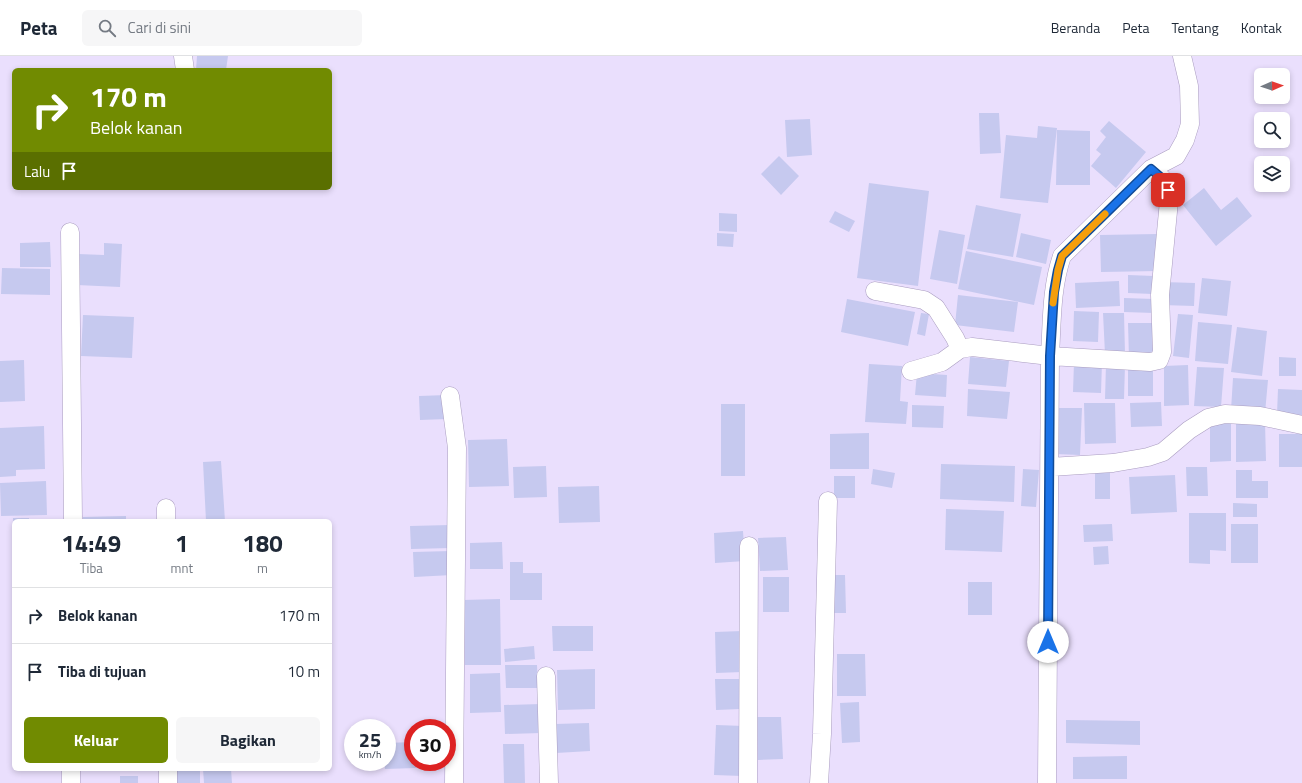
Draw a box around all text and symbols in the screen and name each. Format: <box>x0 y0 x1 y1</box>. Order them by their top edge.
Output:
search box <box>82 10 362 46</box>
text: Peta <box>20 13 58 42</box>
text: Cari di sini <box>128 16 191 39</box>
icon: search <box>96 17 118 39</box>
text: Beranda <box>1051 17 1100 38</box>
text: Peta <box>1122 17 1149 38</box>
text: Tentang <box>1171 17 1219 38</box>
text: Kontak <box>1241 17 1282 38</box>
north arrow <box>1254 68 1290 104</box>
map controls <box>1254 68 1290 192</box>
text: 170 m <box>90 75 167 118</box>
icon: right <box>24 84 76 136</box>
button: search <box>1254 112 1290 148</box>
text: Belok kanan <box>90 114 182 141</box>
button: layers <box>1254 156 1290 192</box>
text: Lalu <box>24 160 50 183</box>
icon: arrive <box>58 160 80 182</box>
pin <box>1151 173 1185 207</box>
icon: arrive <box>1157 179 1179 201</box>
text: 14:49 <box>61 525 121 561</box>
text: 1 <box>175 525 189 561</box>
text: 180 <box>242 525 283 561</box>
text: Tiba <box>80 558 103 578</box>
text: mnt <box>171 558 193 578</box>
text: m <box>257 558 268 578</box>
text: Belok kanan <box>58 604 138 627</box>
text: 170 m <box>279 604 320 627</box>
icon: right <box>24 605 46 627</box>
position arrow <box>1027 621 1069 663</box>
text: Tiba di tujuan <box>58 660 146 683</box>
text: 10 m <box>287 660 320 683</box>
icon: arrive <box>24 661 46 683</box>
button: Keluar <box>24 717 168 763</box>
button: Bagikan <box>176 717 320 763</box>
speed limit sign: 30 <box>404 719 456 771</box>
text: 25 <box>359 724 381 755</box>
text: km/h <box>359 747 381 762</box>

